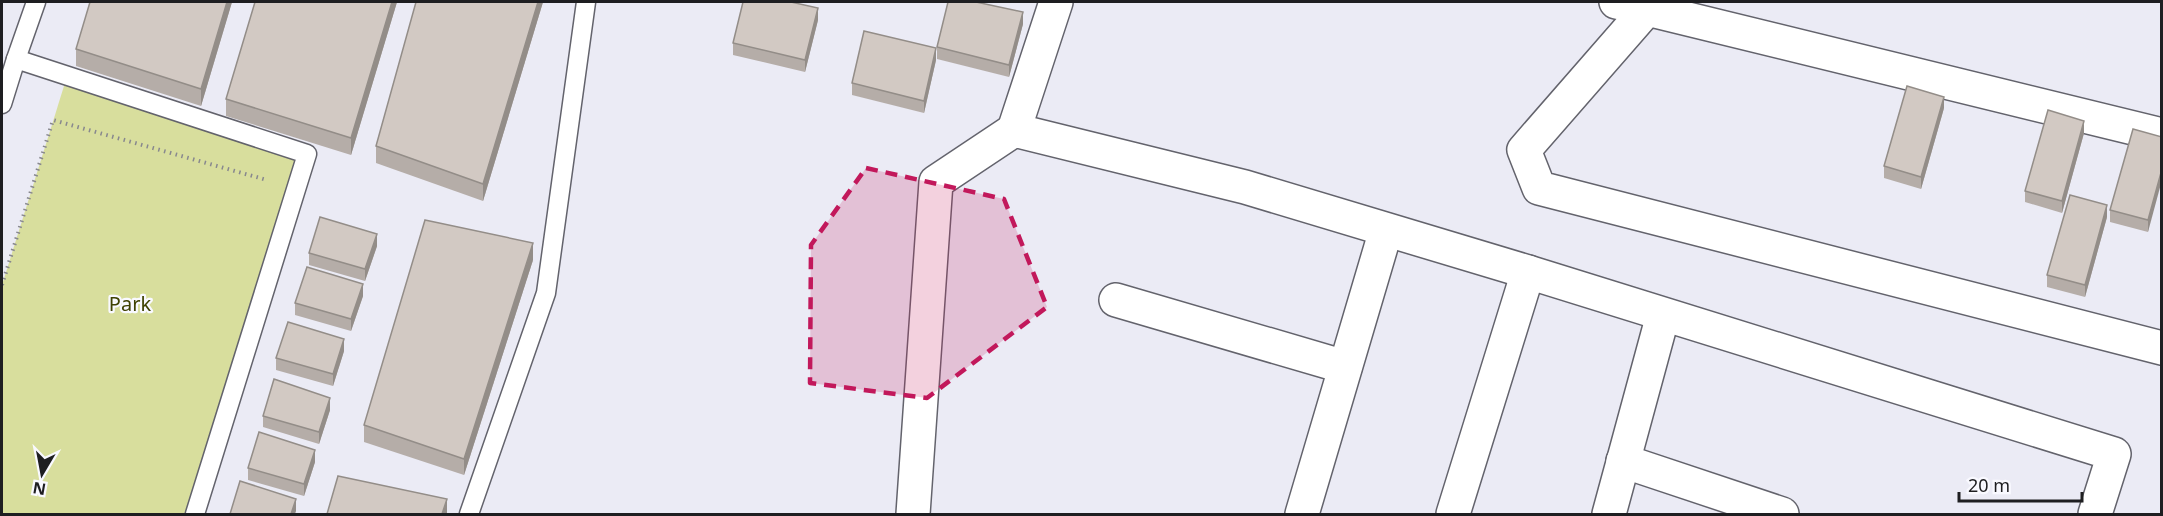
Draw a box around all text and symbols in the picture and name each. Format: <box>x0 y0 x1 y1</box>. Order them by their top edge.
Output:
park label: Park <box>109 290 151 317</box>
north arrow <box>12 444 72 504</box>
scale bar <box>1959 465 2082 503</box>
text: 20 m <box>1968 473 2010 497</box>
text: N <box>31 477 48 501</box>

